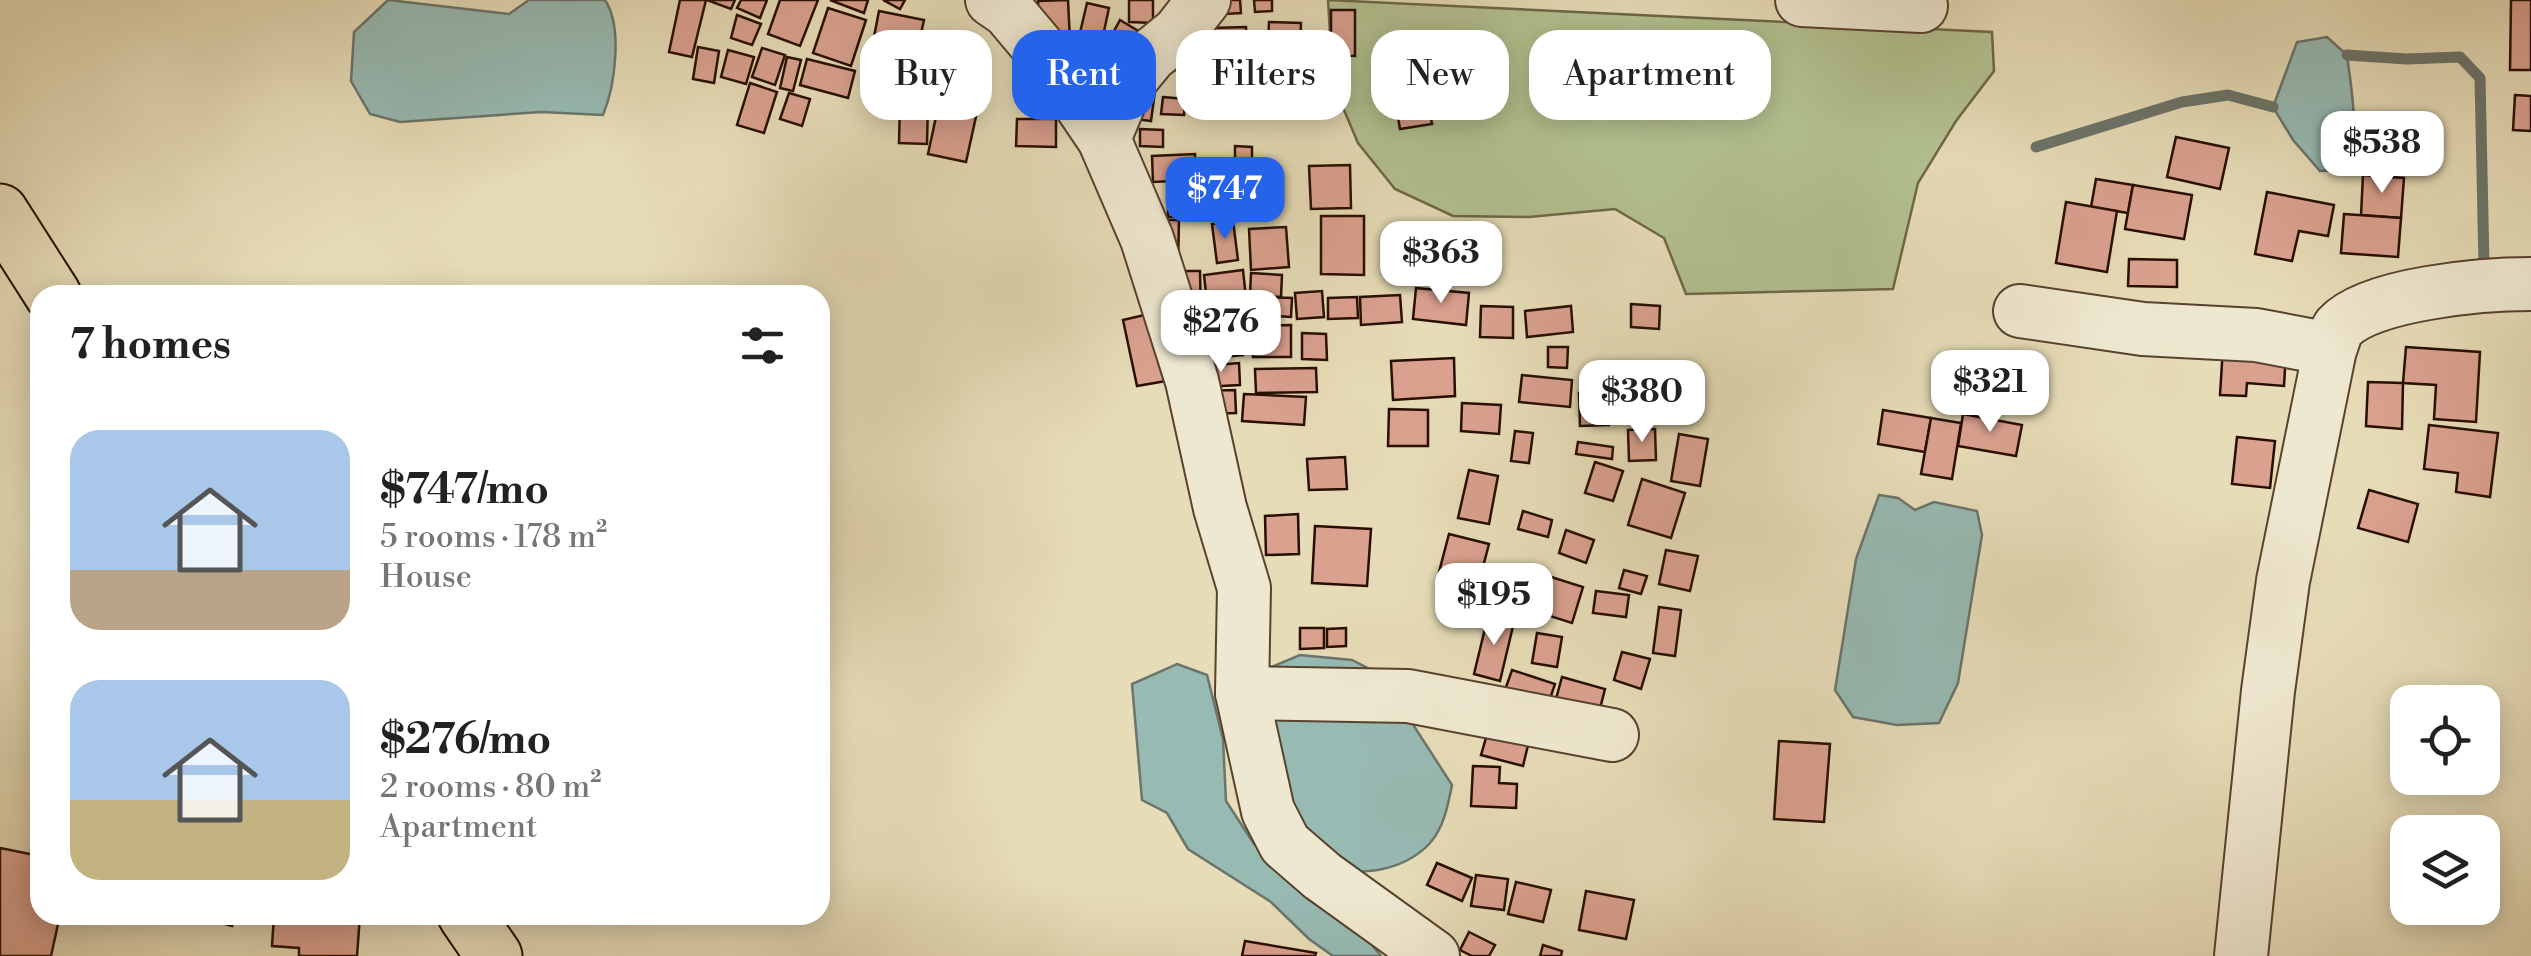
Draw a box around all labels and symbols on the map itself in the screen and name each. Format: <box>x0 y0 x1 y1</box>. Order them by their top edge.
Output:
pin: $538 <box>2323 111 2441 196</box>
pin: $747 <box>1166 157 1284 242</box>
pin: $363 <box>1382 221 1500 306</box>
pin: $276 <box>1162 290 1280 375</box>
pin: $321 <box>1931 350 2049 435</box>
pin: $380 <box>1583 360 1701 445</box>
pin: $195 <box>1435 563 1553 648</box>

